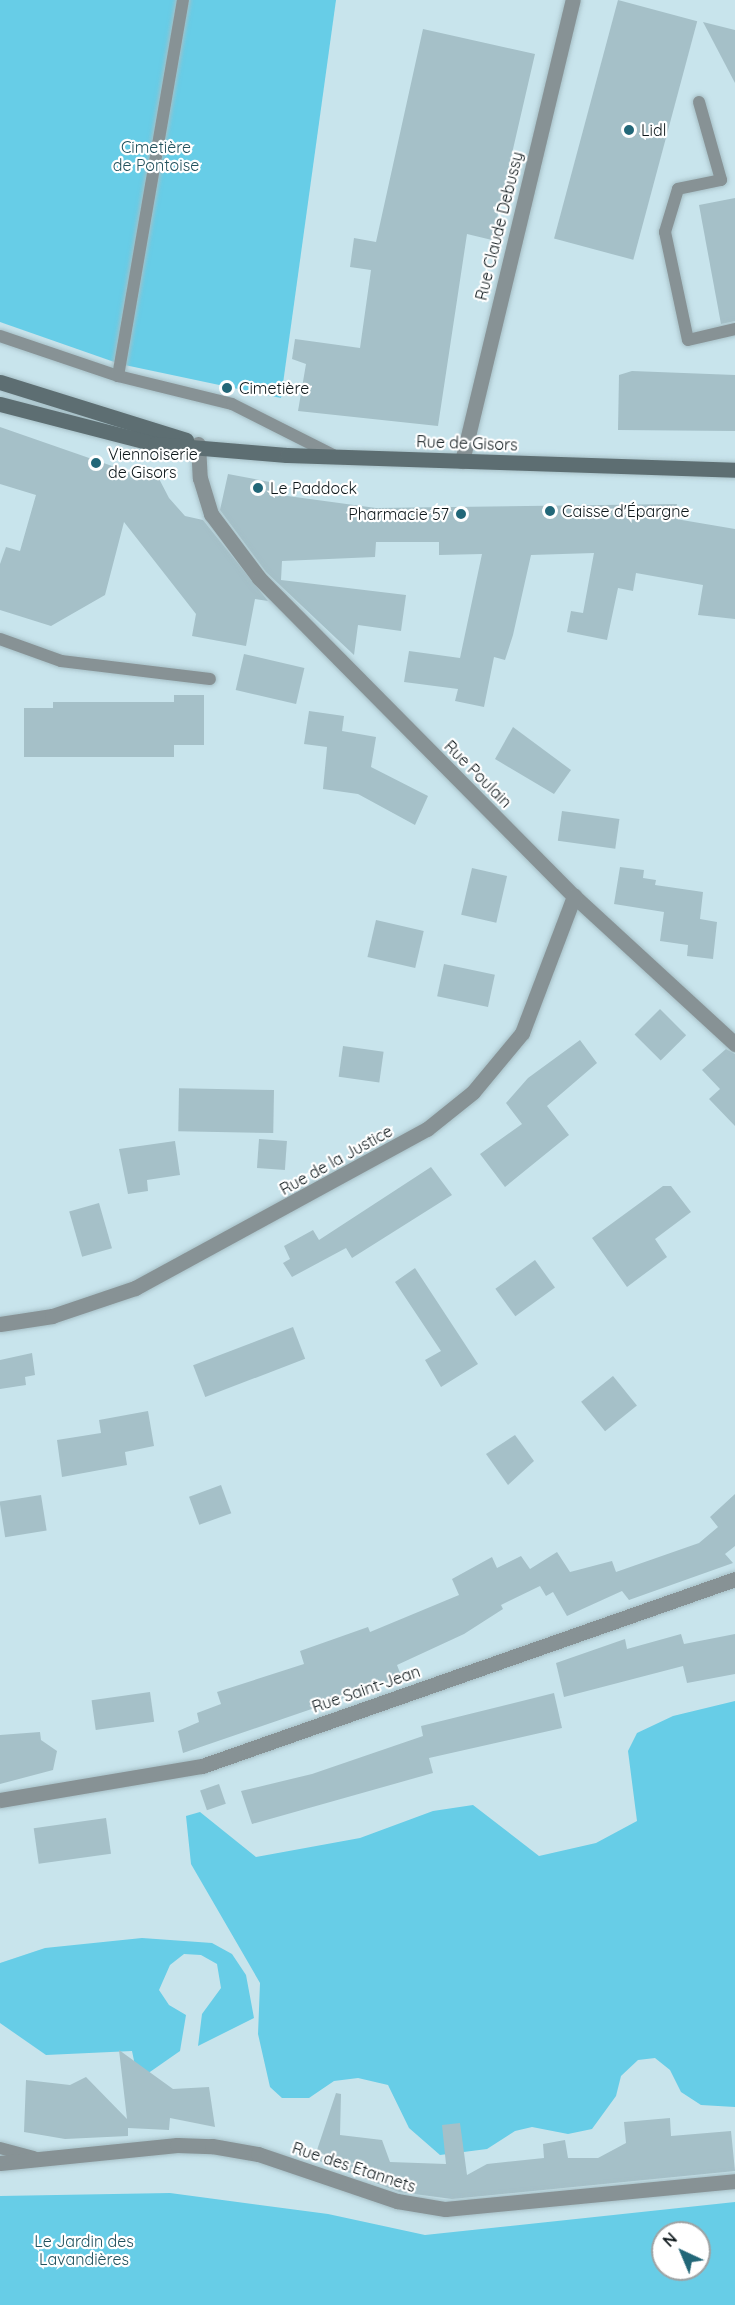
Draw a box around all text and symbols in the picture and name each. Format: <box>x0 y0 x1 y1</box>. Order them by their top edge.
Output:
place label: Lidl <box>641 120 666 140</box>
marker: Lidl <box>622 123 636 137</box>
park label: Cimetière de Pontoise <box>113 137 199 175</box>
street label: Rue Claude Debussy <box>471 150 527 302</box>
place label: Cimetière <box>239 378 309 398</box>
marker: Cimetière <box>220 381 234 395</box>
street label: Rue de Gisors <box>416 432 518 454</box>
place label: Viennoiserie de Gisors <box>108 444 198 482</box>
marker: Viennoiserie de Gisors <box>89 456 103 470</box>
place label: Le Paddock <box>270 478 357 498</box>
marker: Le Paddock <box>251 481 265 495</box>
place label: Caisse d'Épargne <box>562 501 689 521</box>
place label: Pharmacie 57 <box>348 504 449 524</box>
marker: Caisse d'Épargne <box>543 504 557 518</box>
marker: Pharmacie 57 <box>454 507 468 521</box>
street label: Rue Poulain <box>440 736 516 812</box>
street label: Rue de la Justice <box>276 1121 396 1199</box>
street label: Rue Saint-Jean <box>309 1661 423 1717</box>
street label: Rue des Etannets <box>290 2138 418 2196</box>
north arrow <box>651 2221 711 2281</box>
text: N <box>659 2228 681 2251</box>
park label: Le Jardin des Lavandières <box>34 2231 134 2269</box>

